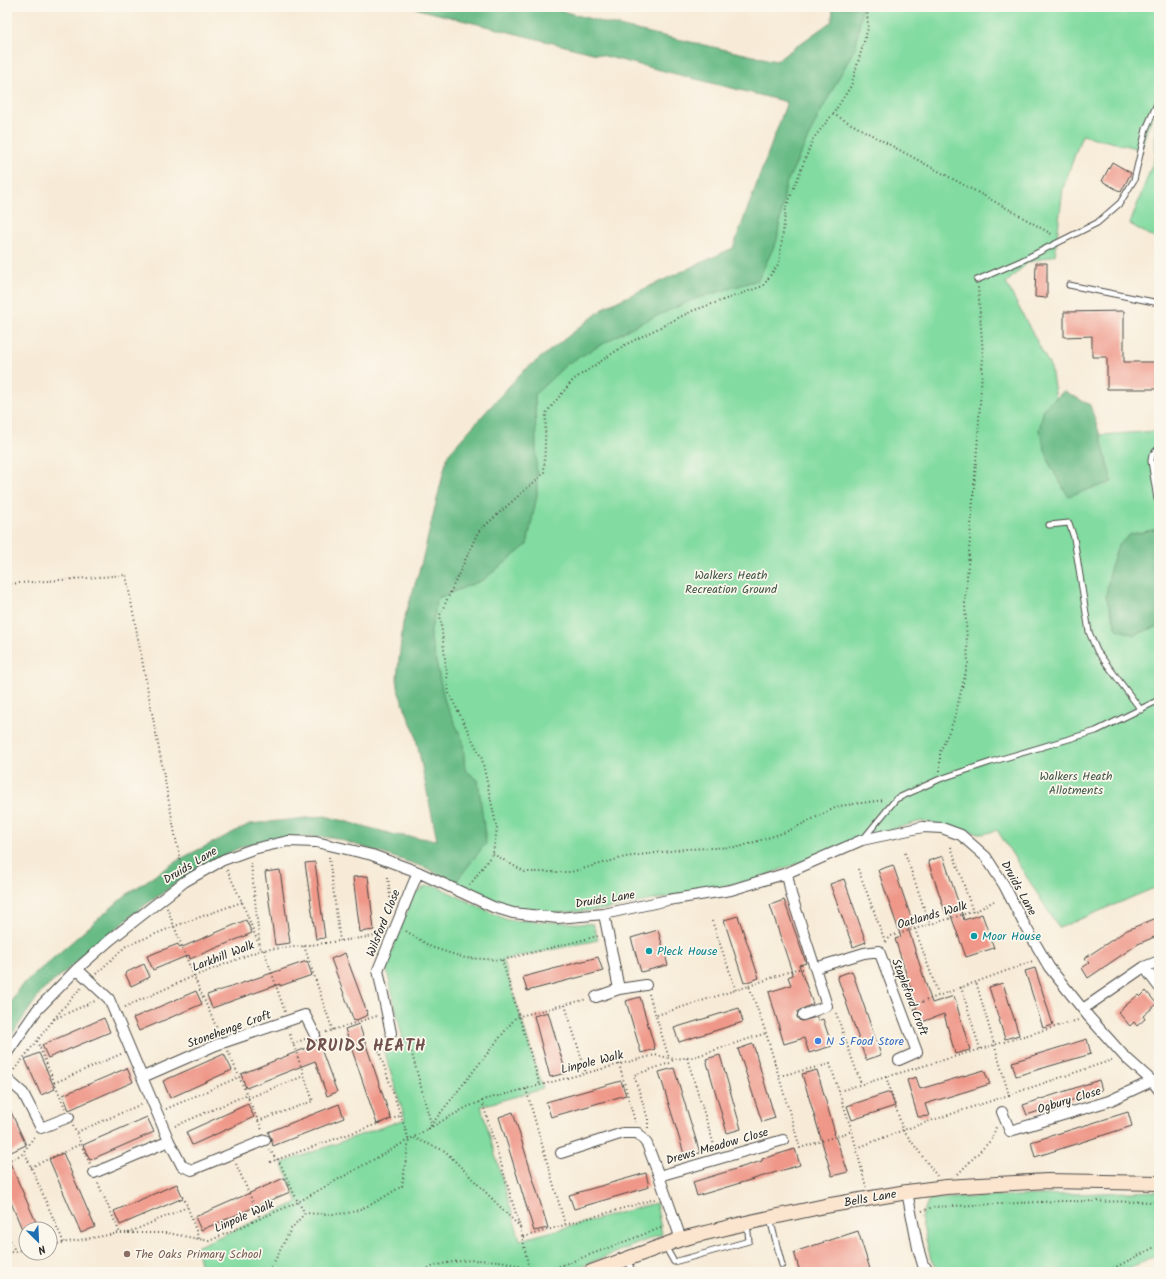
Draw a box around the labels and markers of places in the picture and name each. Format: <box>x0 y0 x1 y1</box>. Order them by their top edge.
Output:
place label: Moor House <box>982 927 1041 946</box>
marker: Moor House <box>969 931 979 941</box>
place label: Pleck House <box>657 942 718 961</box>
marker: Pleck House <box>644 946 654 956</box>
place label: N S Food Store <box>826 1032 904 1051</box>
marker: N S Food Store <box>813 1036 823 1046</box>
place label: The Oaks Primary School <box>135 1245 262 1264</box>
marker: The Oaks Primary School <box>122 1249 132 1259</box>

